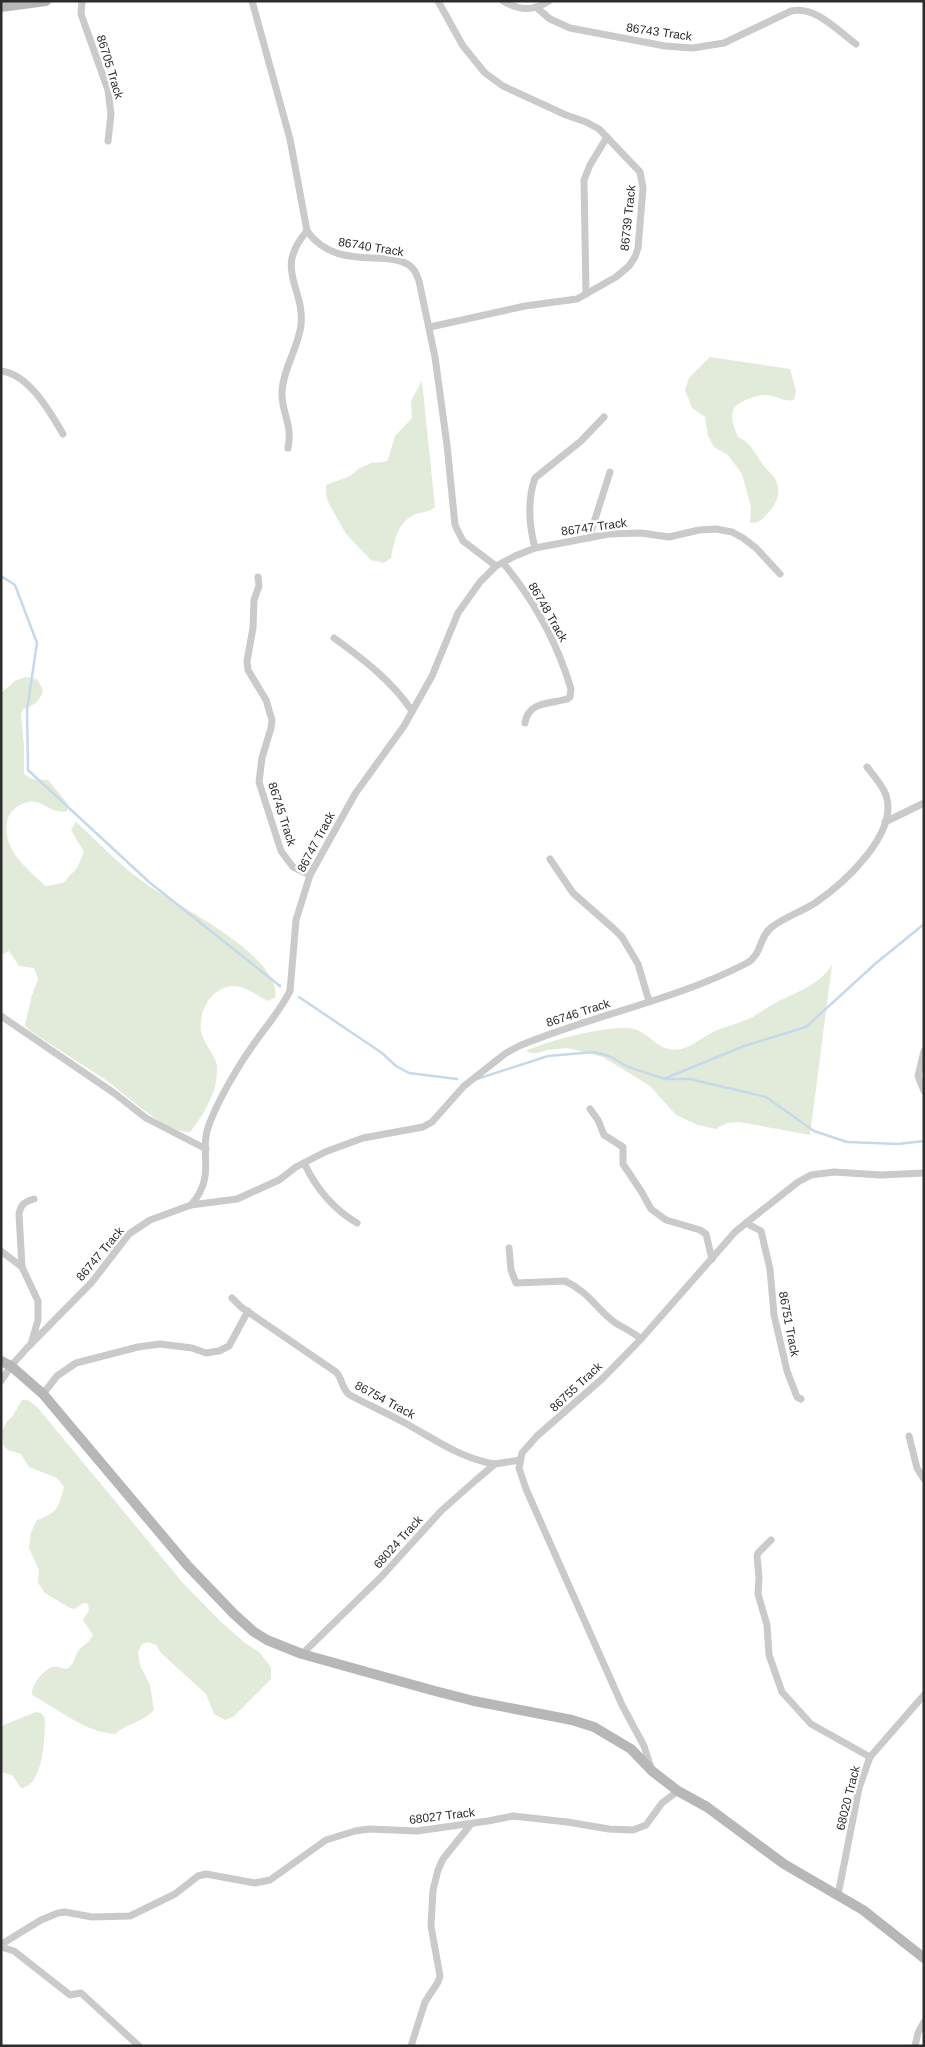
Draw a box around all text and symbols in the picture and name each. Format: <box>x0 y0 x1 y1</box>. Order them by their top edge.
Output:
street label: 86743 Track <box>625 20 694 44</box>
street label: 86705 Track <box>94 33 127 102</box>
street label: 86739 Track <box>618 183 639 252</box>
street label: 86740 Track <box>337 235 406 259</box>
street label: 86747 Track <box>560 515 629 539</box>
street label: 86748 Track <box>525 580 571 645</box>
street label: 86745 Track <box>265 780 299 849</box>
street label: 86747 Track <box>294 809 338 874</box>
street label: 86746 Track <box>544 996 613 1030</box>
street label: 86747 Track <box>73 1223 127 1284</box>
street label: 86751 Track <box>776 1290 802 1359</box>
street label: 86755 Track <box>547 1359 606 1415</box>
street label: 86754 Track <box>353 1378 418 1422</box>
street label: 68024 Track <box>371 1512 426 1571</box>
street label: 68020 Track <box>833 1763 863 1832</box>
street label: 68027 Track <box>408 1805 477 1827</box>

